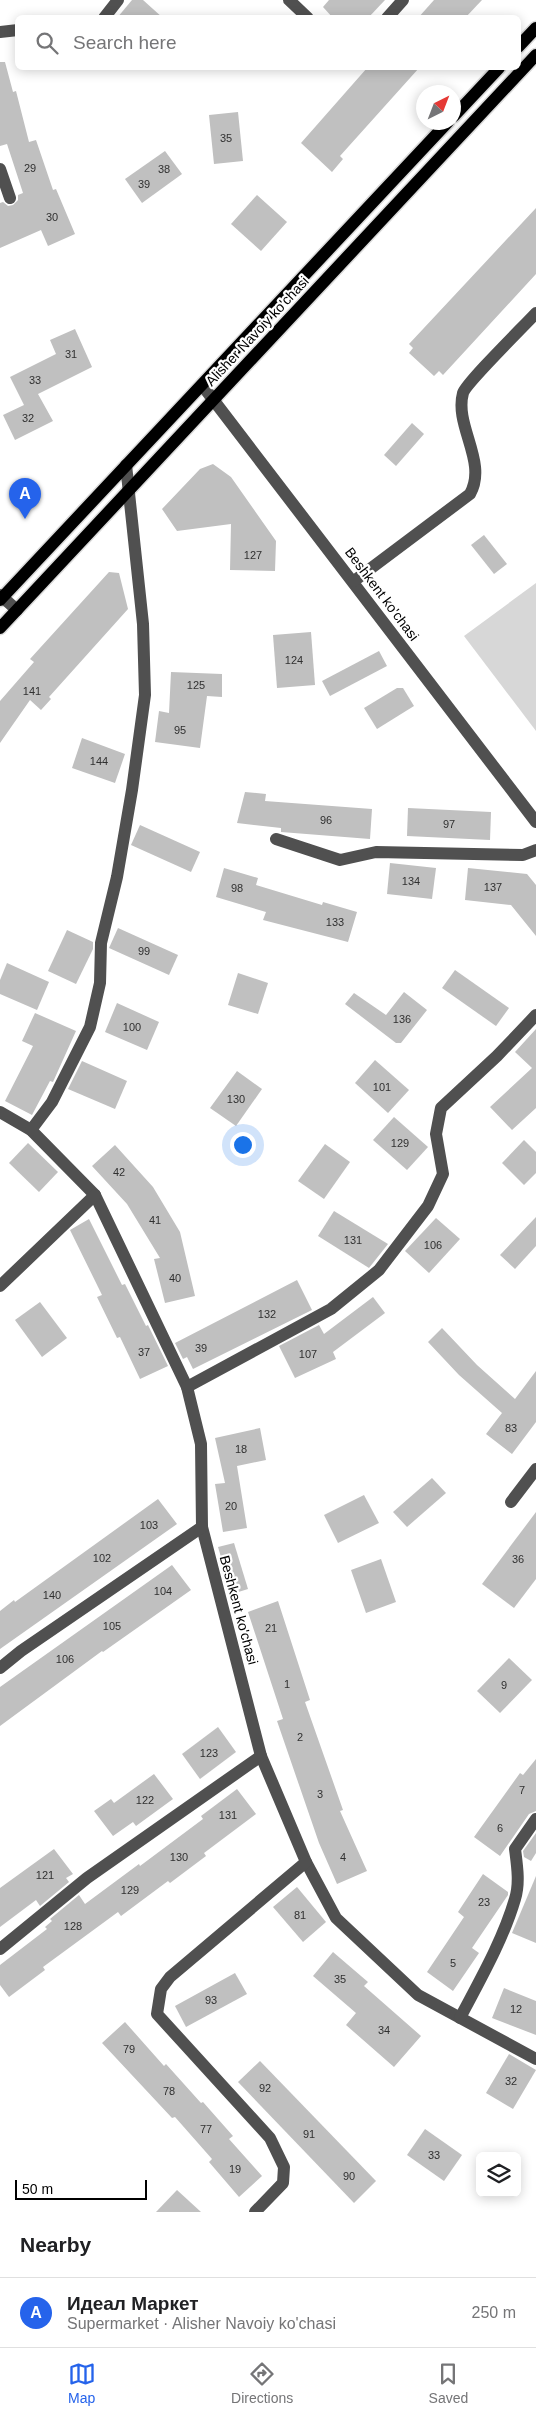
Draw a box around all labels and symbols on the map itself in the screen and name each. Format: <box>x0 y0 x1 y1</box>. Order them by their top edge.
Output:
north arrow <box>416 85 461 130</box>
house number: 35 <box>220 132 232 144</box>
house number: 29 <box>24 162 36 174</box>
house number: 38 <box>158 163 170 175</box>
house number: 39 <box>138 178 150 190</box>
house number: 30 <box>46 211 58 223</box>
street label: Alisher Navoiy ko'chasi <box>202 273 312 389</box>
house number: 31 <box>65 348 77 360</box>
house number: 33 <box>29 374 41 386</box>
house number: 32 <box>22 412 34 424</box>
pin: A <box>9 478 41 519</box>
street label: Beshkent ko'chasi <box>342 544 422 644</box>
house number: 127 <box>244 549 262 561</box>
house number: 124 <box>285 654 303 666</box>
house number: 125 <box>187 679 205 691</box>
house number: 141 <box>23 685 41 697</box>
house number: 95 <box>174 724 186 736</box>
house number: 144 <box>90 755 108 767</box>
house number: 96 <box>320 814 332 826</box>
house number: 97 <box>443 818 455 830</box>
house number: 134 <box>402 875 420 887</box>
house number: 137 <box>484 881 502 893</box>
house number: 98 <box>231 882 243 894</box>
house number: 133 <box>326 916 344 928</box>
house number: 99 <box>138 945 150 957</box>
house number: 136 <box>393 1013 411 1025</box>
house number: 100 <box>123 1021 141 1033</box>
house number: 101 <box>373 1081 391 1093</box>
house number: 130 <box>227 1093 245 1105</box>
your location <box>230 1132 256 1158</box>
house number: 129 <box>391 1137 409 1149</box>
house number: 42 <box>113 1166 125 1178</box>
house number: 41 <box>149 1214 161 1226</box>
house number: 131 <box>344 1234 362 1246</box>
house number: 106 <box>424 1239 442 1251</box>
house number: 40 <box>169 1272 181 1284</box>
house number: 132 <box>258 1308 276 1320</box>
house number: 39 <box>195 1342 207 1354</box>
house number: 37 <box>138 1346 150 1358</box>
house number: 107 <box>299 1348 317 1360</box>
house number: 83 <box>505 1422 517 1434</box>
house number: 18 <box>235 1443 247 1455</box>
house number: 20 <box>225 1500 237 1512</box>
house number: 103 <box>140 1519 158 1531</box>
house number: 102 <box>93 1552 111 1564</box>
house number: 36 <box>512 1553 524 1565</box>
street label: Beshkent ko'chasi <box>217 1554 261 1666</box>
house number: 104 <box>154 1585 172 1597</box>
house number: 140 <box>43 1589 61 1601</box>
house number: 105 <box>103 1620 121 1632</box>
house number: 21 <box>265 1622 277 1634</box>
house number: 106 <box>56 1653 74 1665</box>
house number: 1 <box>284 1678 290 1690</box>
house number: 9 <box>501 1679 507 1691</box>
house number: 2 <box>297 1731 303 1743</box>
house number: 123 <box>200 1747 218 1759</box>
house number: 7 <box>519 1784 525 1796</box>
house number: 3 <box>317 1788 323 1800</box>
house number: 122 <box>136 1794 154 1806</box>
house number: 131 <box>219 1809 237 1821</box>
house number: 6 <box>497 1822 503 1834</box>
house number: 130 <box>170 1851 188 1863</box>
house number: 4 <box>340 1851 346 1863</box>
house number: 121 <box>36 1869 54 1881</box>
house number: 129 <box>121 1884 139 1896</box>
house number: 23 <box>478 1896 490 1908</box>
house number: 81 <box>294 1909 306 1921</box>
house number: 128 <box>64 1920 82 1932</box>
house number: 5 <box>450 1957 456 1969</box>
house number: 35 <box>334 1973 346 1985</box>
house number: 93 <box>205 1994 217 2006</box>
house number: 12 <box>510 2003 522 2015</box>
house number: 34 <box>378 2024 390 2036</box>
house number: 79 <box>123 2043 135 2055</box>
house number: 32 <box>505 2075 517 2087</box>
house number: 92 <box>259 2082 271 2094</box>
house number: 78 <box>163 2085 175 2097</box>
house number: 77 <box>200 2123 212 2135</box>
house number: 91 <box>303 2128 315 2140</box>
house number: 33 <box>428 2149 440 2161</box>
house number: 19 <box>229 2163 241 2175</box>
house number: 90 <box>343 2170 355 2182</box>
scale bar <box>15 2177 148 2200</box>

